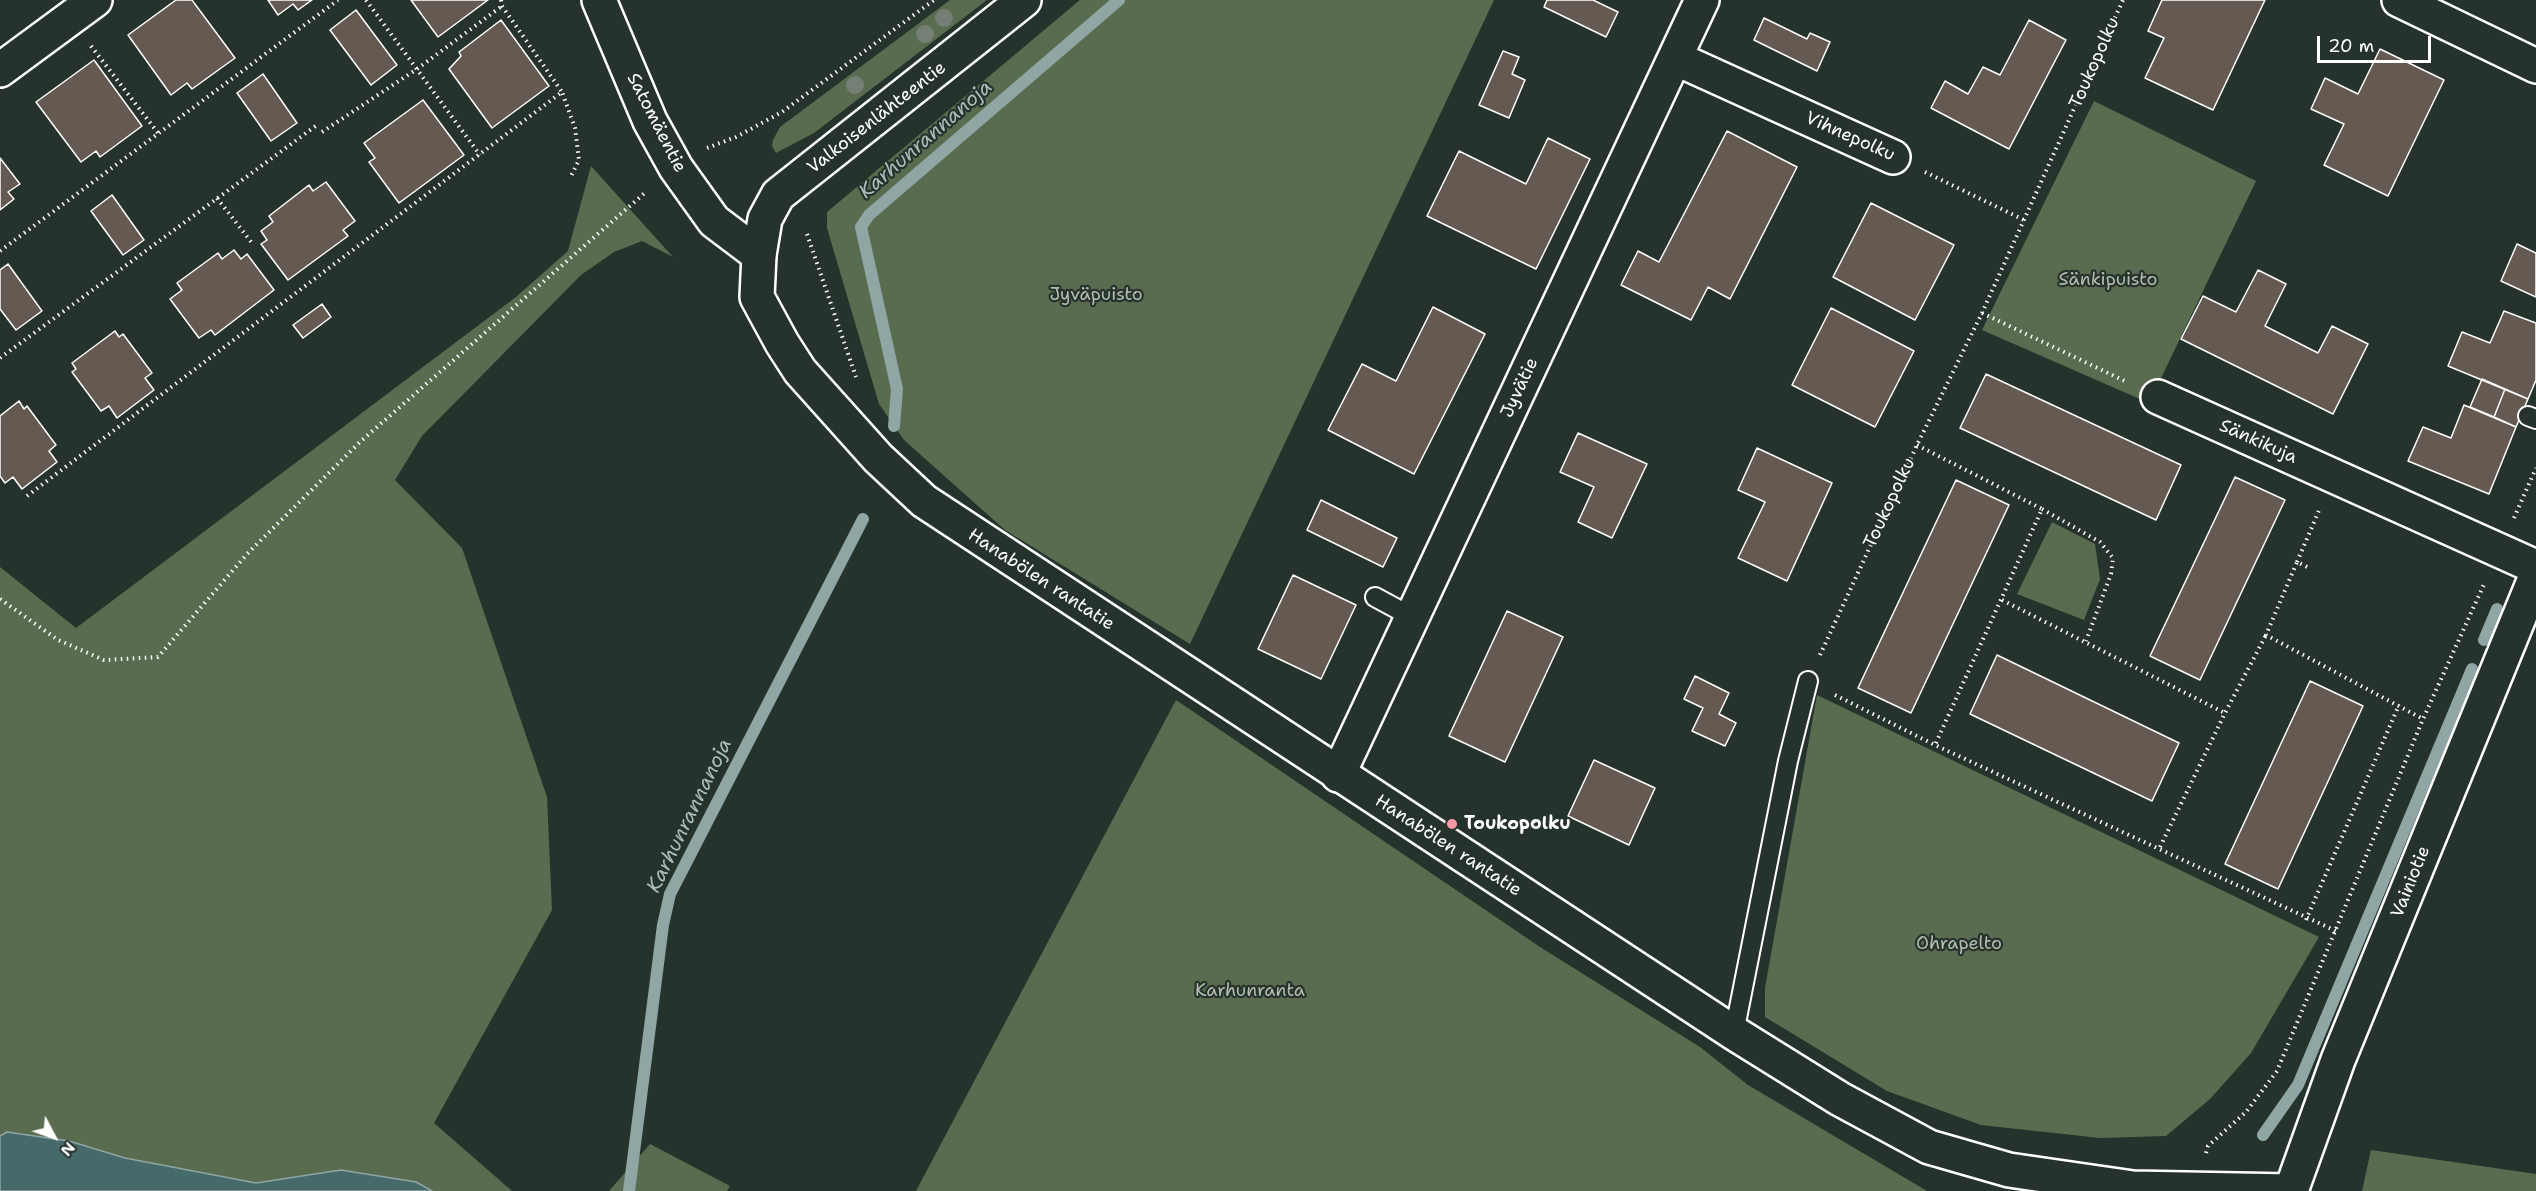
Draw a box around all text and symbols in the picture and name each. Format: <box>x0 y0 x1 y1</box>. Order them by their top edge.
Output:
street label: Toukopolku <box>2065 14 2125 112</box>
scale bar <box>2320 24 2434 62</box>
text: 20 m <box>2328 34 2374 58</box>
street label: Valkoisenlähteentie <box>803 57 951 179</box>
street label: Satomäentie <box>622 70 690 176</box>
water label: Karhunrannanoja <box>855 76 997 204</box>
street label: Vihnepolku <box>1802 108 1898 166</box>
park label: Sänkipuisto <box>2058 269 2158 291</box>
park label: Jyväpuisto <box>1049 284 1143 306</box>
street label: Jyvätie <box>1497 355 1543 421</box>
street label: Sänkikuja <box>2216 415 2300 469</box>
street label: Toukopolku <box>1860 454 1920 552</box>
street label: Hanabölen rantatie <box>964 525 1118 635</box>
water label: Karhunrannanoja <box>642 735 738 897</box>
street label: Hanabölen rantatie <box>1371 791 1525 901</box>
place label: Toukopolku <box>1464 813 1571 835</box>
marker: Toukopolku <box>1445 817 1459 831</box>
street label: Vainiotie <box>2387 843 2435 921</box>
park label: Ohrapelto <box>1916 933 2002 955</box>
park label: Karhunranta <box>1195 980 1305 1002</box>
north arrow <box>24 1107 84 1167</box>
text: N <box>56 1137 80 1161</box>

